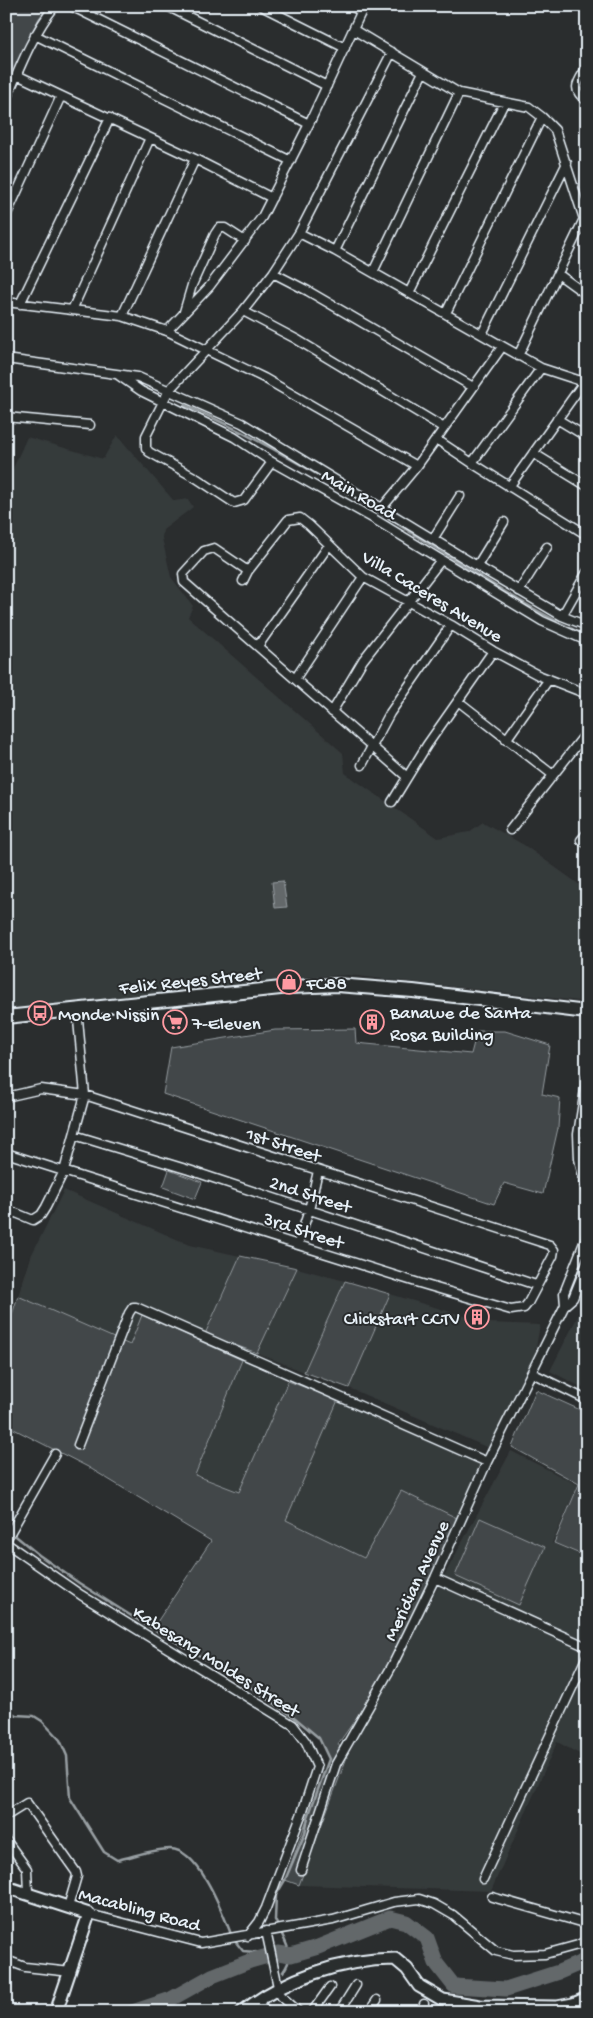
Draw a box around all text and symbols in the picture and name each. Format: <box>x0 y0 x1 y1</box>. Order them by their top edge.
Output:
street label: Main Road <box>317 465 402 528</box>
street label: Villa Caceres Avenue <box>356 546 506 649</box>
street label: Felix Reyes Street <box>117 963 265 1002</box>
shop icon: FC88 <box>276 969 302 995</box>
place label: FC88 <box>305 974 347 997</box>
bus stop icon: Monde Nissin <box>27 1000 53 1026</box>
place label: Banawe de Santa Rosa Building <box>389 1003 532 1048</box>
place label: Monde Nissin <box>58 1005 159 1028</box>
supermarket icon: 7-Eleven <box>162 1009 188 1035</box>
building icon: Banawe de Santa Rosa Building <box>359 1009 385 1035</box>
place label: 7-Eleven <box>191 1014 261 1037</box>
street label: 1st Street <box>242 1123 325 1170</box>
street label: 2nd Street <box>266 1172 356 1221</box>
street label: 3rd Street <box>259 1208 348 1257</box>
building icon: Clickstart CCTV <box>464 1304 490 1330</box>
place label: Clickstart CCTV <box>344 1309 460 1332</box>
street label: Meridian Avenue <box>380 1517 456 1645</box>
street label: Kabesang Moldes Street <box>127 1602 305 1725</box>
street label: Macabling Road <box>76 1884 204 1939</box>

